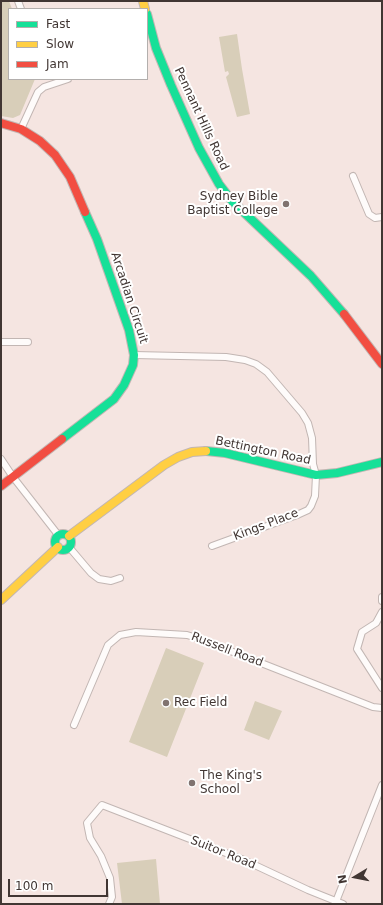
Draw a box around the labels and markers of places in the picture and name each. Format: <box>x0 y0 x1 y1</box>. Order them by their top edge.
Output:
place label: Sydney Bible Baptist College <box>187 190 278 218</box>
marker: Sydney Bible Baptist College <box>281 199 291 209</box>
place label: Rec Field <box>174 696 227 710</box>
marker: Rec Field <box>161 698 171 708</box>
place label: The King's School <box>200 769 262 797</box>
marker: The King's School <box>187 778 197 788</box>

